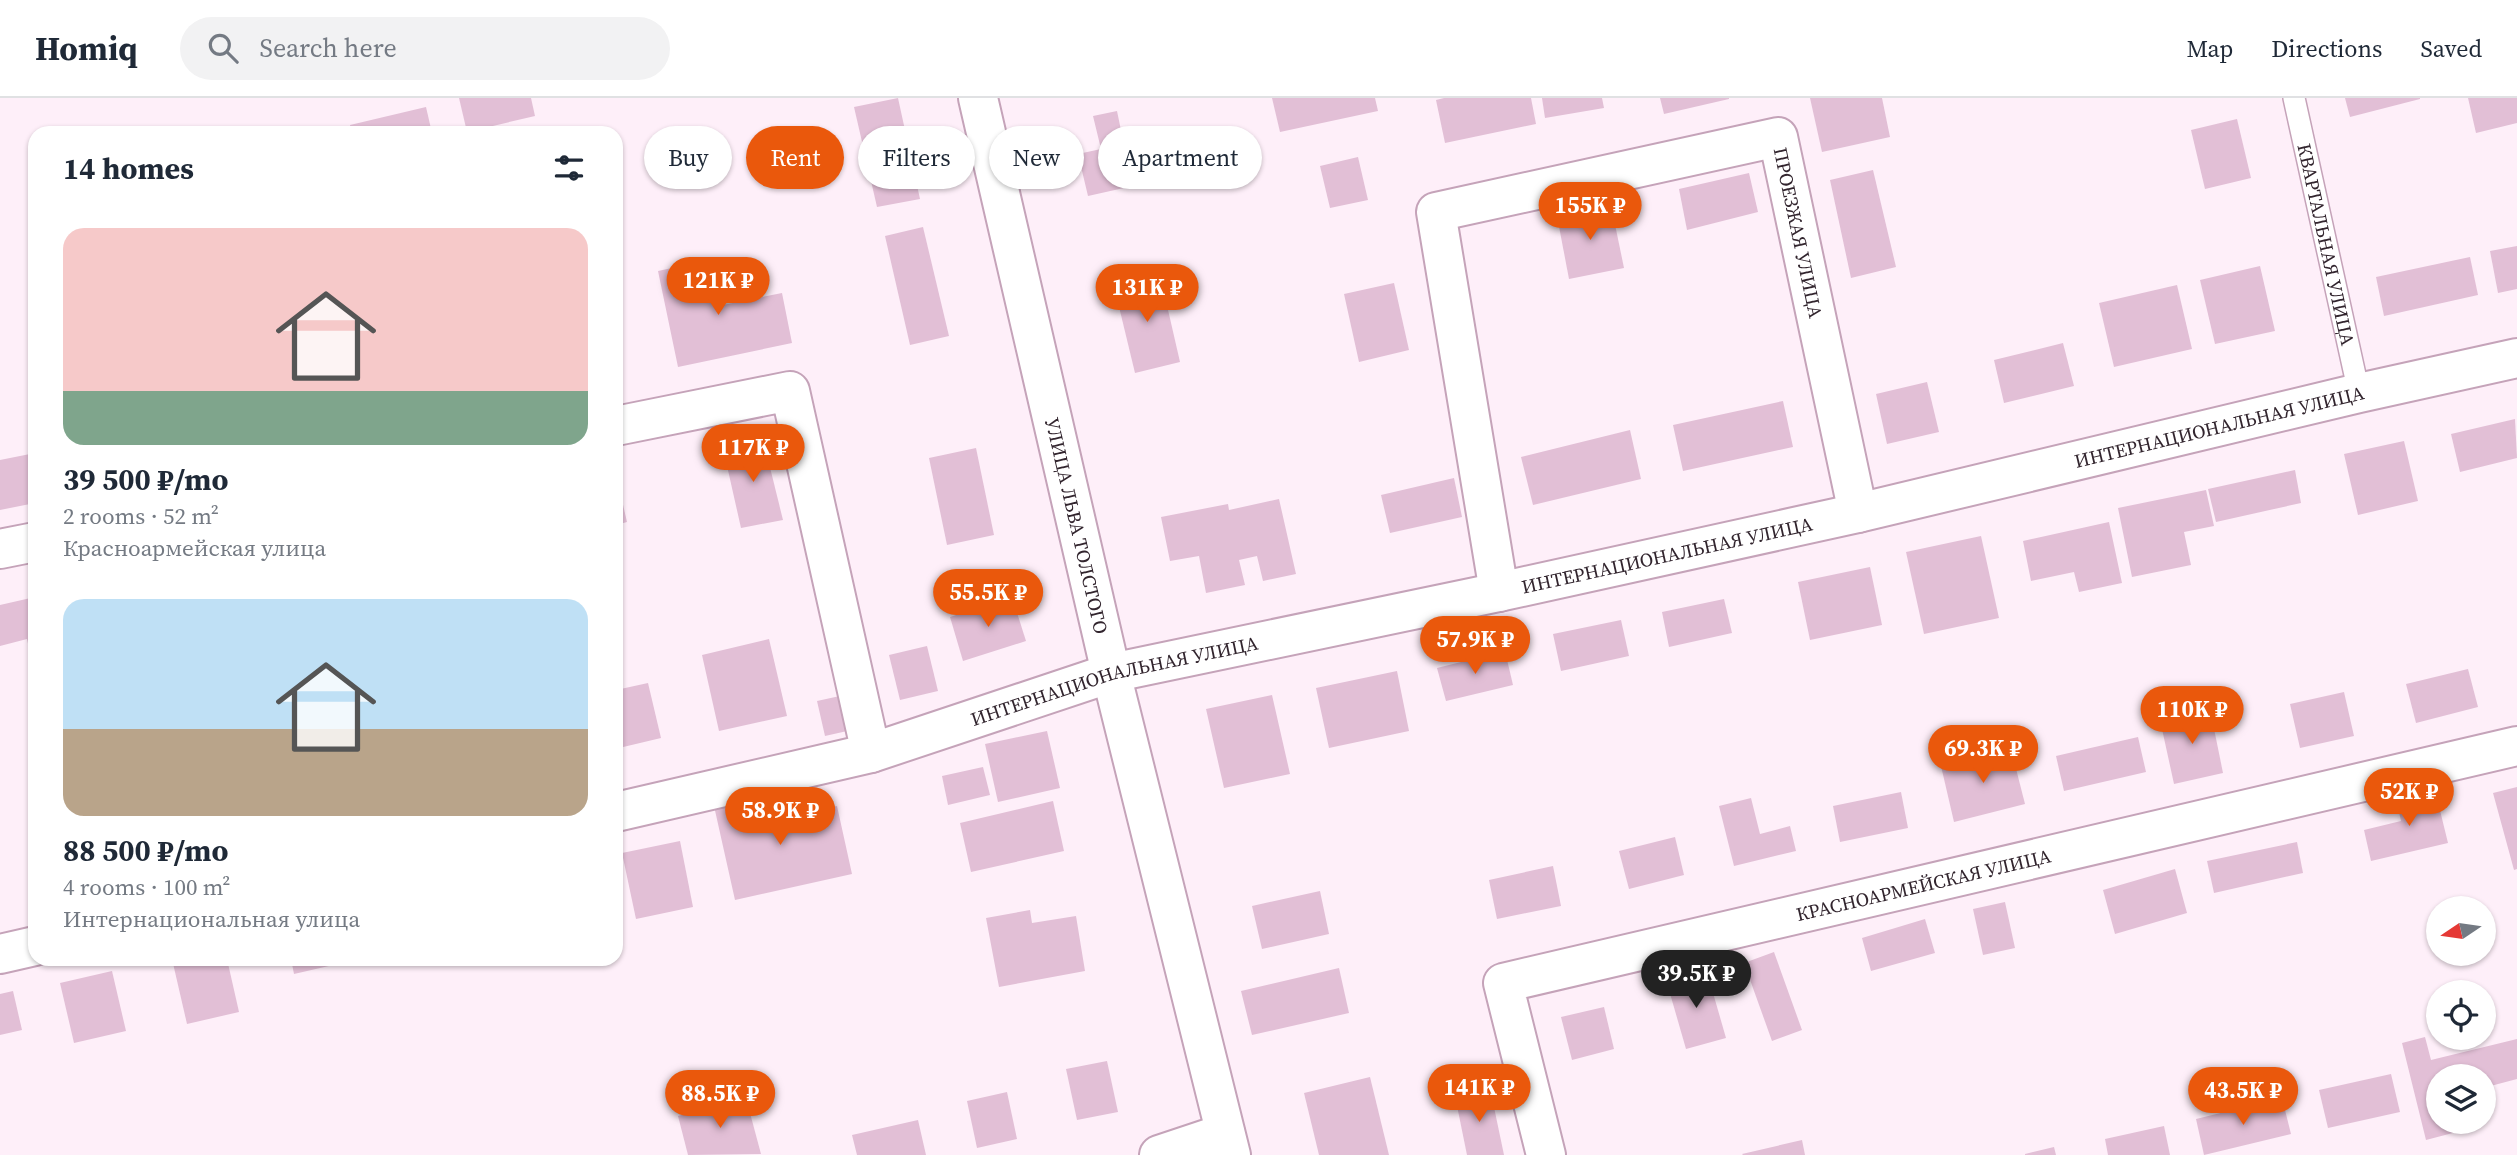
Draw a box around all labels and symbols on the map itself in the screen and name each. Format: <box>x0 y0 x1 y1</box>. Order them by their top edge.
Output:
street label: КВАРТАЛЬНАЯ УЛИЦА <box>2291 141 2361 348</box>
street label: ПРОЕЗЖАЯ УЛИЦА <box>1768 145 1829 321</box>
pin: 155K ₽ <box>1533 183 1647 242</box>
pin: 121K ₽ <box>661 258 775 317</box>
pin: 131K ₽ <box>1090 264 1204 324</box>
street label: ИНТЕРНАЦИОНАЛЬНАЯ УЛИЦА <box>2072 379 2367 474</box>
street label: УЛИЦА ЛЬВА ТОЛСТОГО <box>1039 415 1115 636</box>
pin: 117K ₽ <box>696 424 810 484</box>
street label: ИНТЕРНАЦИОНАЛЬНАЯ УЛИЦА <box>1519 510 1815 600</box>
pin: 55.5K ₽ <box>923 570 1053 629</box>
pin: 57.9K ₽ <box>1410 616 1540 676</box>
street label: ИНТЕРНАЦИОНАЛЬНАЯ УЛИЦА <box>967 630 1261 732</box>
pin: 110K ₽ <box>2135 686 2249 746</box>
pin: 69.3K ₽ <box>1918 726 2048 785</box>
pin: 52K ₽ <box>2360 768 2458 828</box>
pin: 58.9K ₽ <box>715 788 845 847</box>
street label: КРАСНОАРМЕЙСКАЯ УЛИЦА <box>1793 842 2054 927</box>
north arrow <box>2426 896 2496 966</box>
pin: 39.5K ₽ <box>1631 950 1761 1010</box>
pin: 141K ₽ <box>1422 1065 1536 1124</box>
pin: 43.5K ₽ <box>2178 1068 2308 1127</box>
pin: 88.5K ₽ <box>655 1070 785 1130</box>

